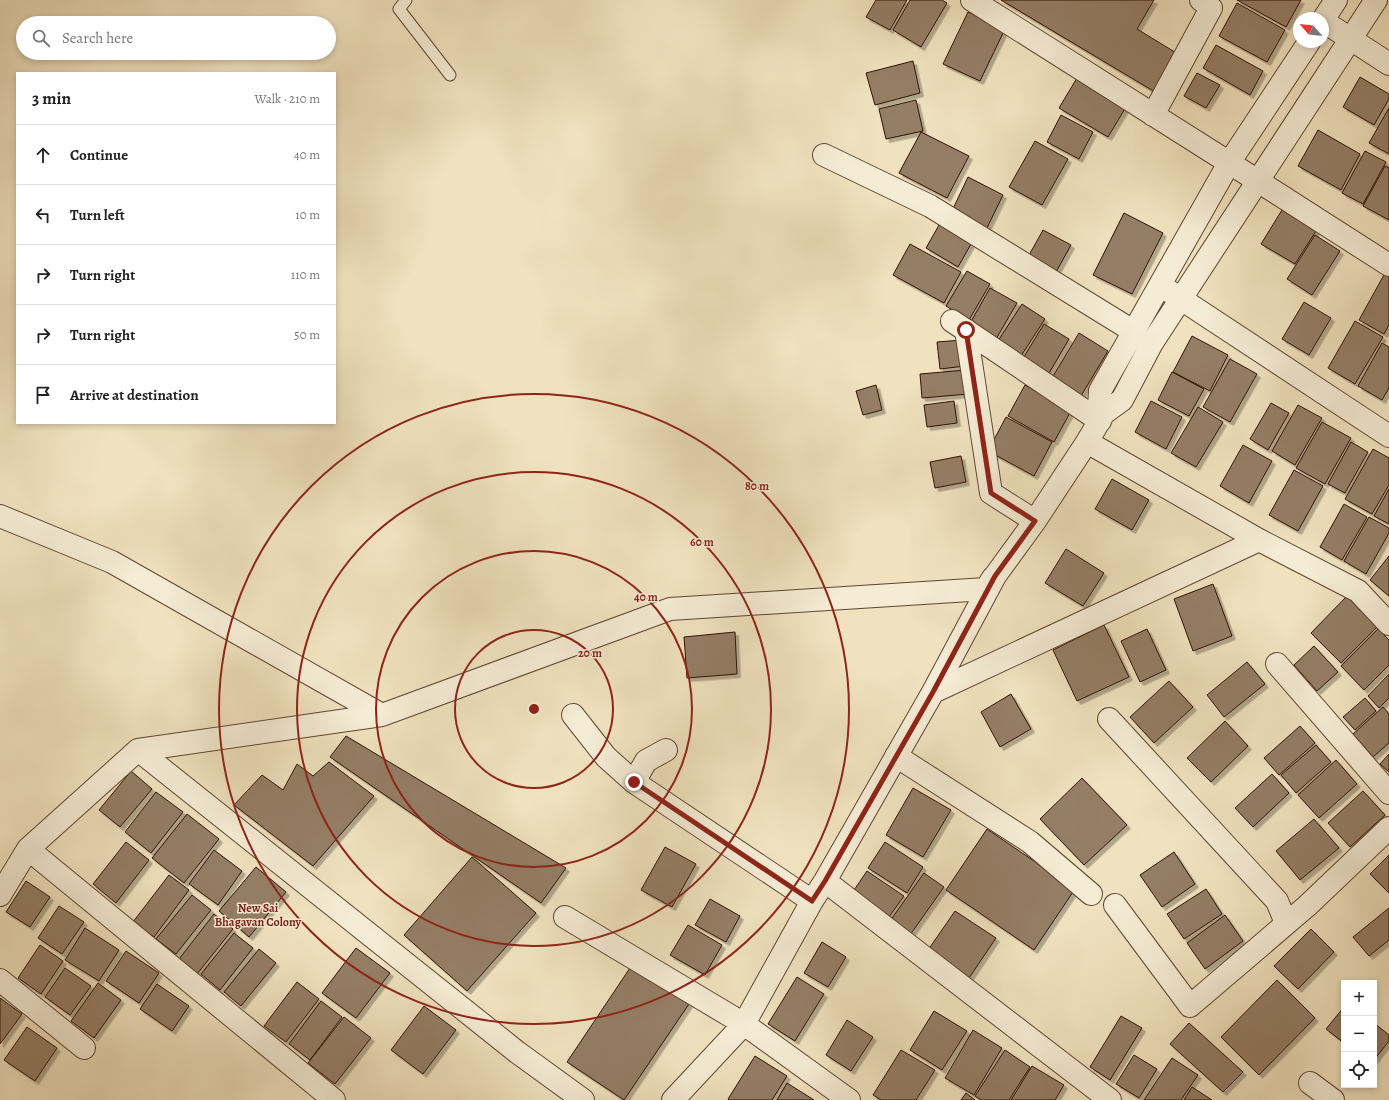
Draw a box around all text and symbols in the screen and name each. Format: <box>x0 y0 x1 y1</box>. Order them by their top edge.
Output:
north arrow <box>1293 12 1329 48</box>
search box <box>16 16 336 60</box>
icon: search <box>30 27 52 49</box>
text: Search here <box>62 28 133 48</box>
text: 3 min <box>32 87 71 110</box>
text: Walk · 210 m <box>255 90 320 107</box>
icon: ahead <box>32 144 54 166</box>
text: Continue <box>70 145 128 165</box>
text: 40 m <box>294 146 320 163</box>
icon: left <box>32 204 54 226</box>
text: Turn left <box>70 205 125 225</box>
text: 10 m <box>295 206 320 223</box>
icon: right <box>32 264 54 286</box>
text: Turn right <box>70 265 135 285</box>
text: 110 m <box>291 266 320 283</box>
route start <box>957 321 975 339</box>
icon: right <box>32 324 54 346</box>
text: Turn right <box>70 325 135 345</box>
text: 50 m <box>294 326 320 343</box>
icon: arrive <box>32 384 54 406</box>
text: Arrive at destination <box>70 385 199 405</box>
text: 80 m <box>745 478 769 494</box>
text: 60 m <box>690 534 714 550</box>
text: 40 m <box>634 589 658 605</box>
text: 20 m <box>578 645 602 661</box>
centre of rings <box>527 702 541 716</box>
route end <box>625 773 643 791</box>
district label: New Sai Bhagavan Colony <box>215 900 302 930</box>
map controls <box>1341 980 1377 1088</box>
button: + <box>1341 980 1377 1016</box>
button: − <box>1341 1016 1377 1052</box>
button: locate <box>1341 1052 1377 1088</box>

